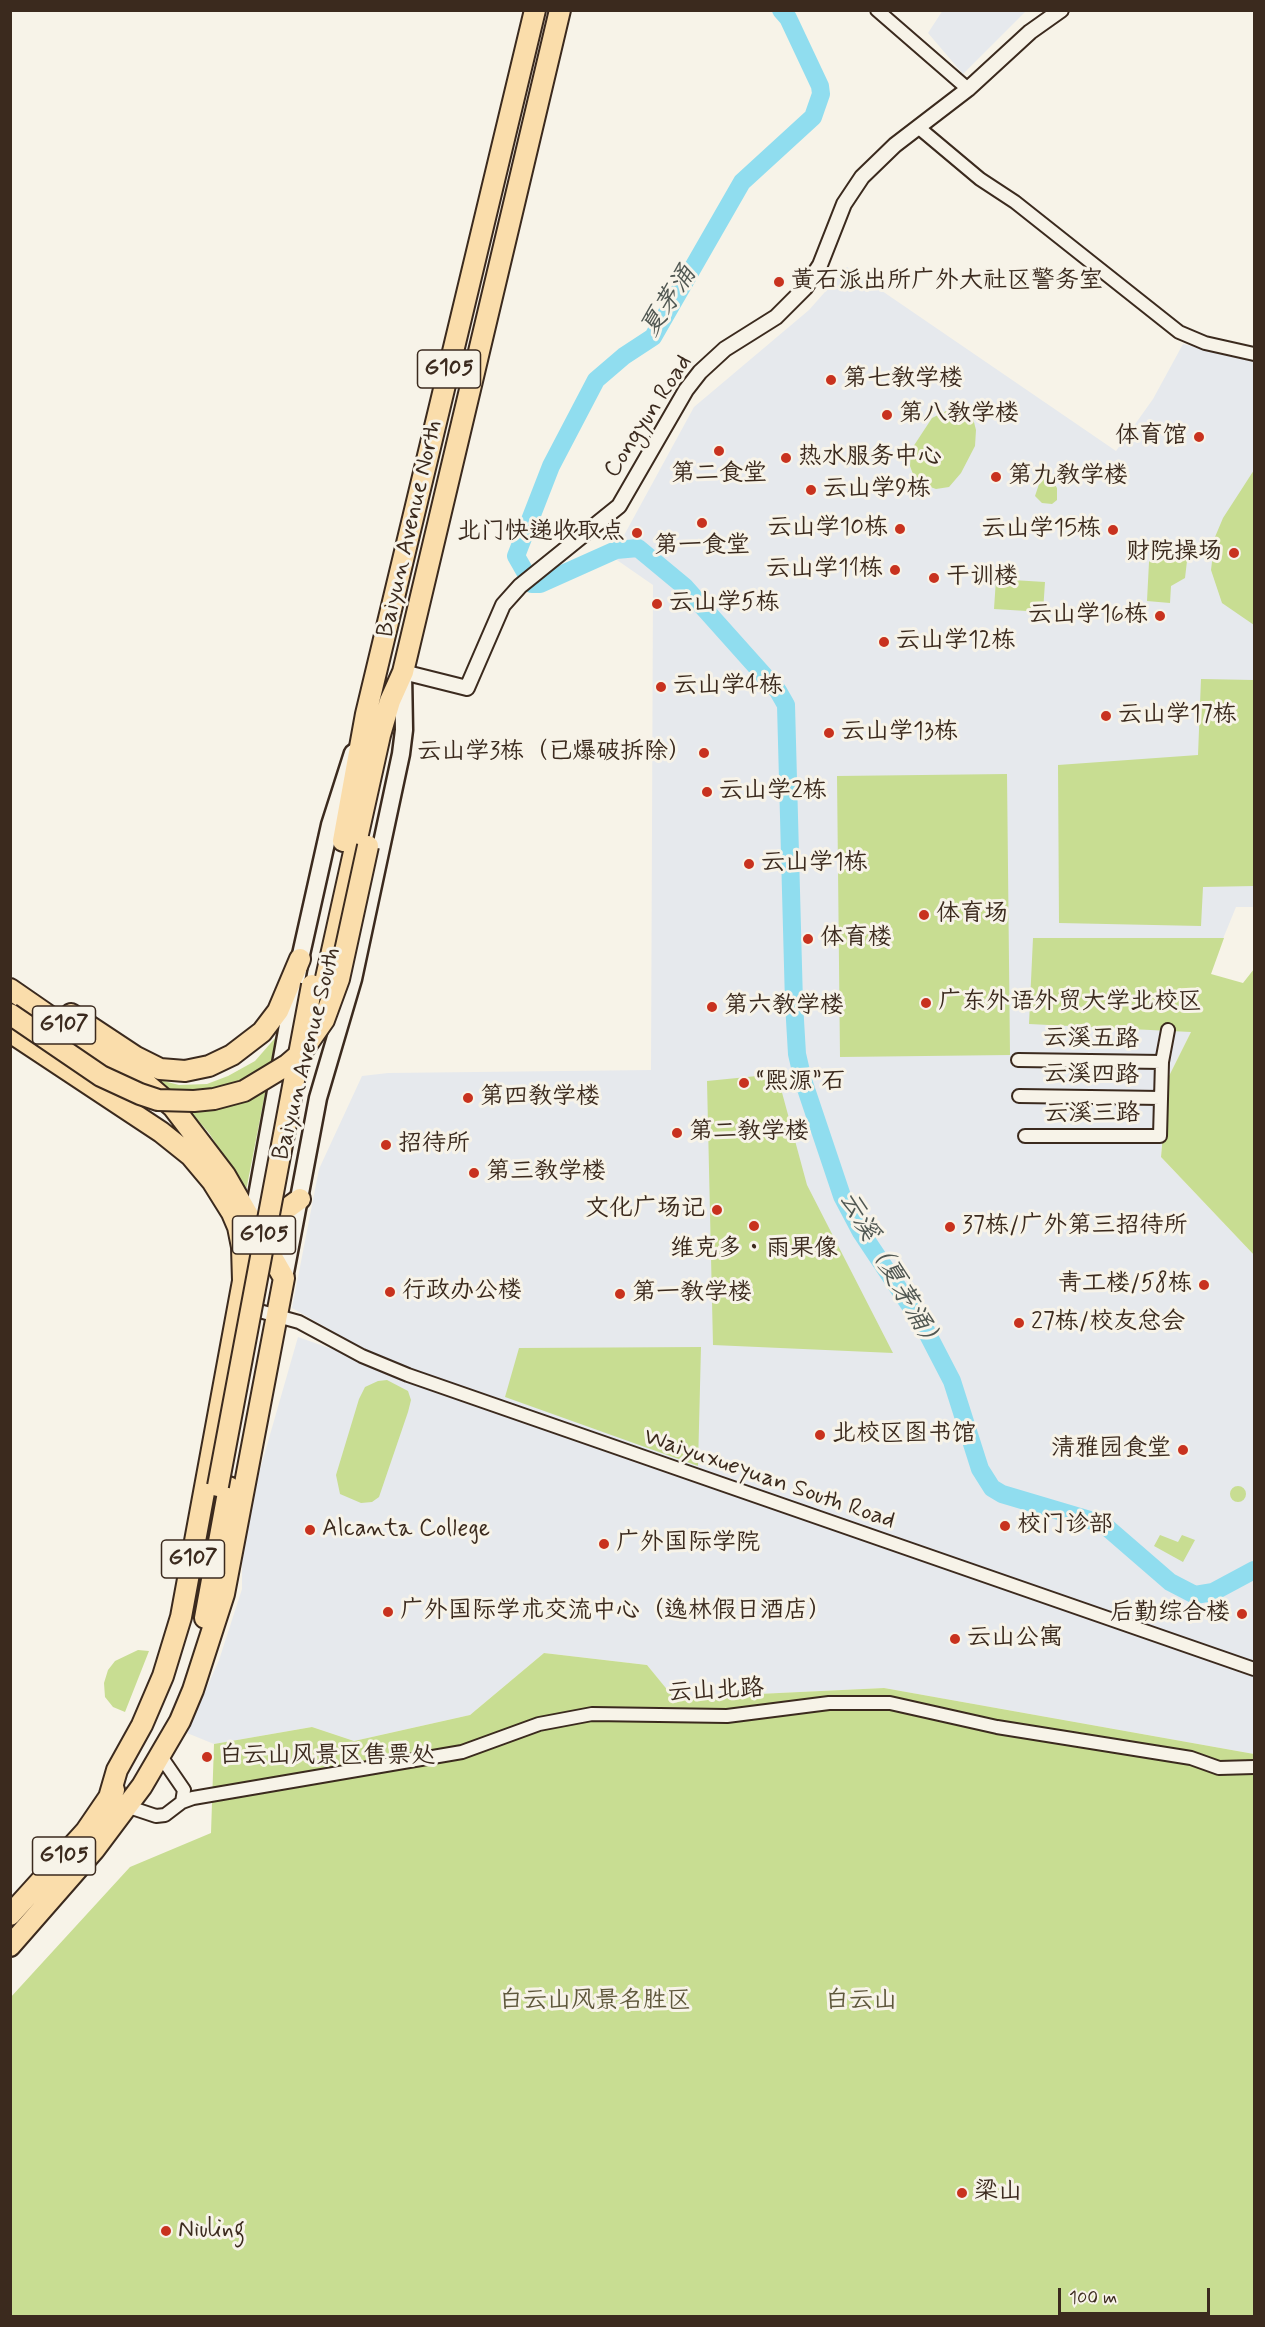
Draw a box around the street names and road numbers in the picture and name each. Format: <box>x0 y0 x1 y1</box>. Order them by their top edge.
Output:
road number: G105 <box>418 350 480 388</box>
street label: Congyun Road <box>599 350 699 484</box>
street label: Baiyun Avenue North <box>372 418 450 640</box>
street label: Baiyun Avenue South <box>268 945 348 1163</box>
road number: G107 <box>32 1006 96 1044</box>
street label: 云溪五路 <box>1043 1025 1139 1055</box>
street label: 云溪四路 <box>1043 1061 1139 1091</box>
street label: 云溪三路 <box>1044 1101 1140 1129</box>
road number: G105 <box>232 1216 296 1254</box>
street label: Waiyuxueyuan South Road <box>640 1423 898 1537</box>
road number: G107 <box>162 1540 224 1578</box>
street label: 云山北路 <box>667 1675 765 1709</box>
road number: G105 <box>32 1837 96 1875</box>

